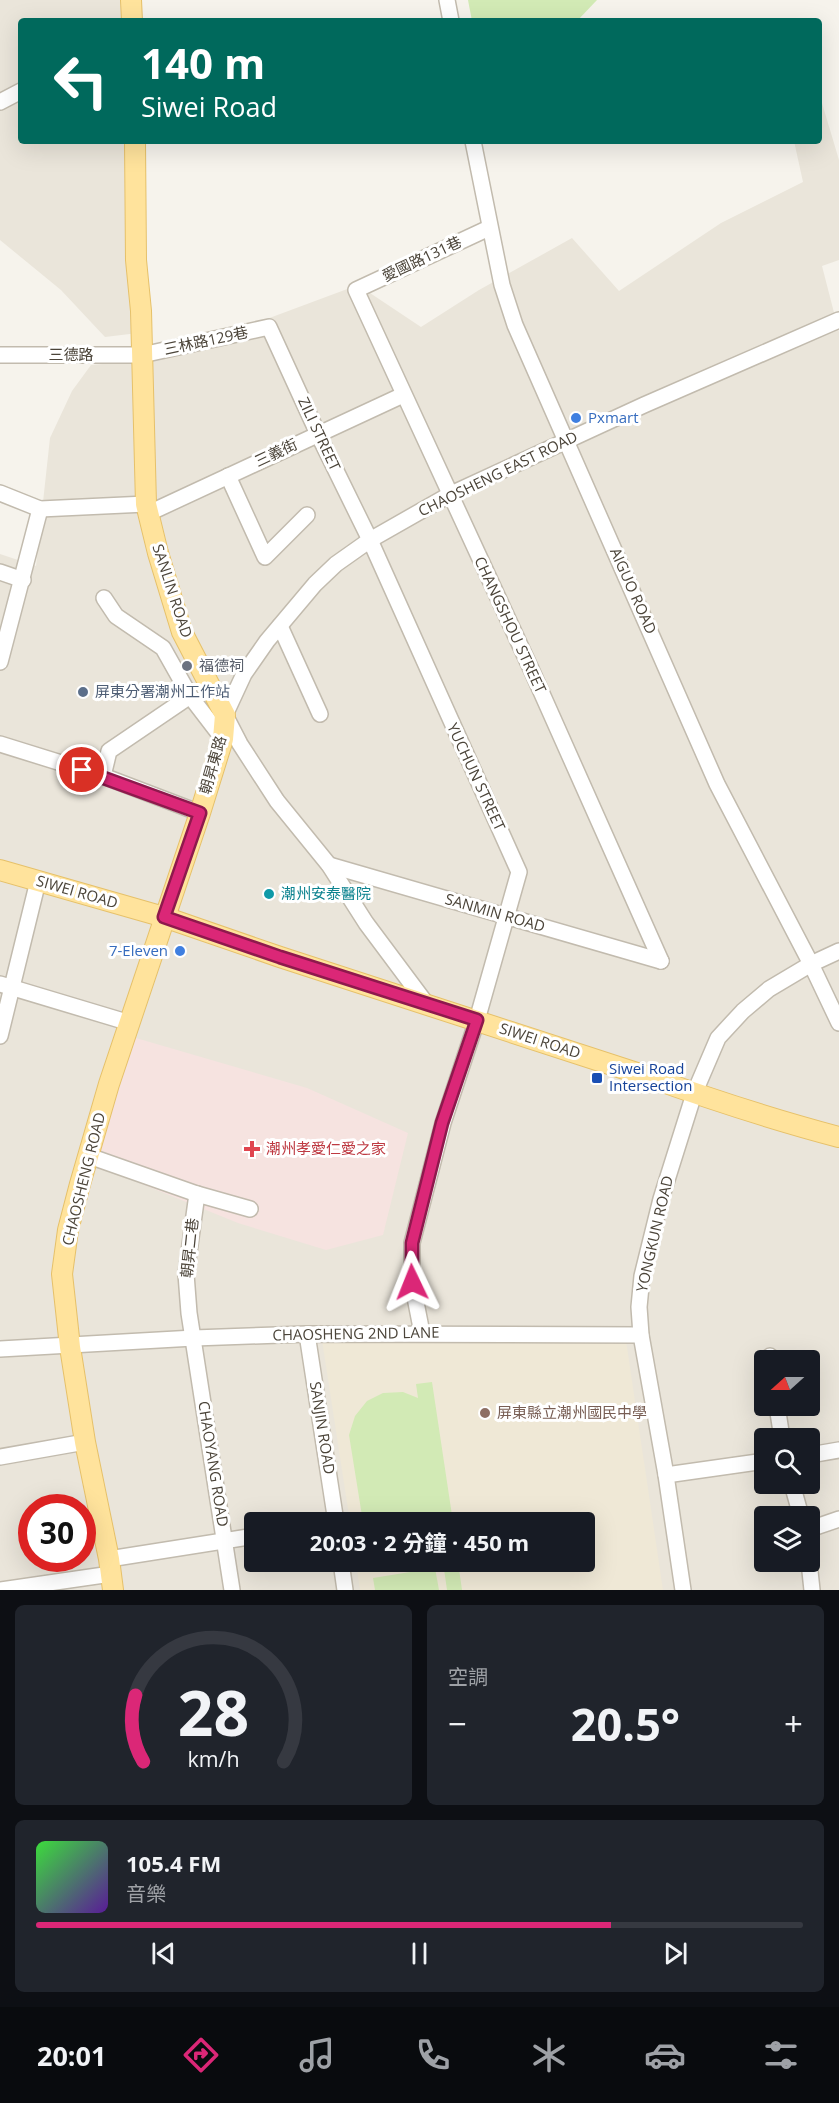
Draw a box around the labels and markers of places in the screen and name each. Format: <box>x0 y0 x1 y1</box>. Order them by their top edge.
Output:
place label: Pxmart <box>588 407 639 427</box>
marker: Pxmart <box>569 411 583 425</box>
place label: 福德祠 <box>199 655 244 675</box>
marker: 福德祠 <box>180 659 194 673</box>
place label: 屏東分署潮州工作站 <box>95 681 230 701</box>
marker: 屏東分署潮州工作站 <box>76 685 90 699</box>
pin <box>56 744 107 795</box>
place label: 潮州安泰醫院 <box>281 883 371 903</box>
marker: 潮州安泰醫院 <box>262 887 276 901</box>
place label: 7-Eleven <box>109 940 168 960</box>
marker: 7-Eleven <box>173 944 187 958</box>
place label: Siwei Road Intersection <box>609 1058 692 1095</box>
marker: Siwei Road Intersection <box>590 1071 604 1085</box>
place label: 潮州孝愛仁愛之家 <box>266 1138 386 1158</box>
marker: 潮州孝愛仁愛之家 <box>243 1140 261 1158</box>
place label: 屏東縣立潮州國民中學 <box>497 1402 647 1422</box>
marker: 屏東縣立潮州國民中學 <box>478 1406 492 1420</box>

